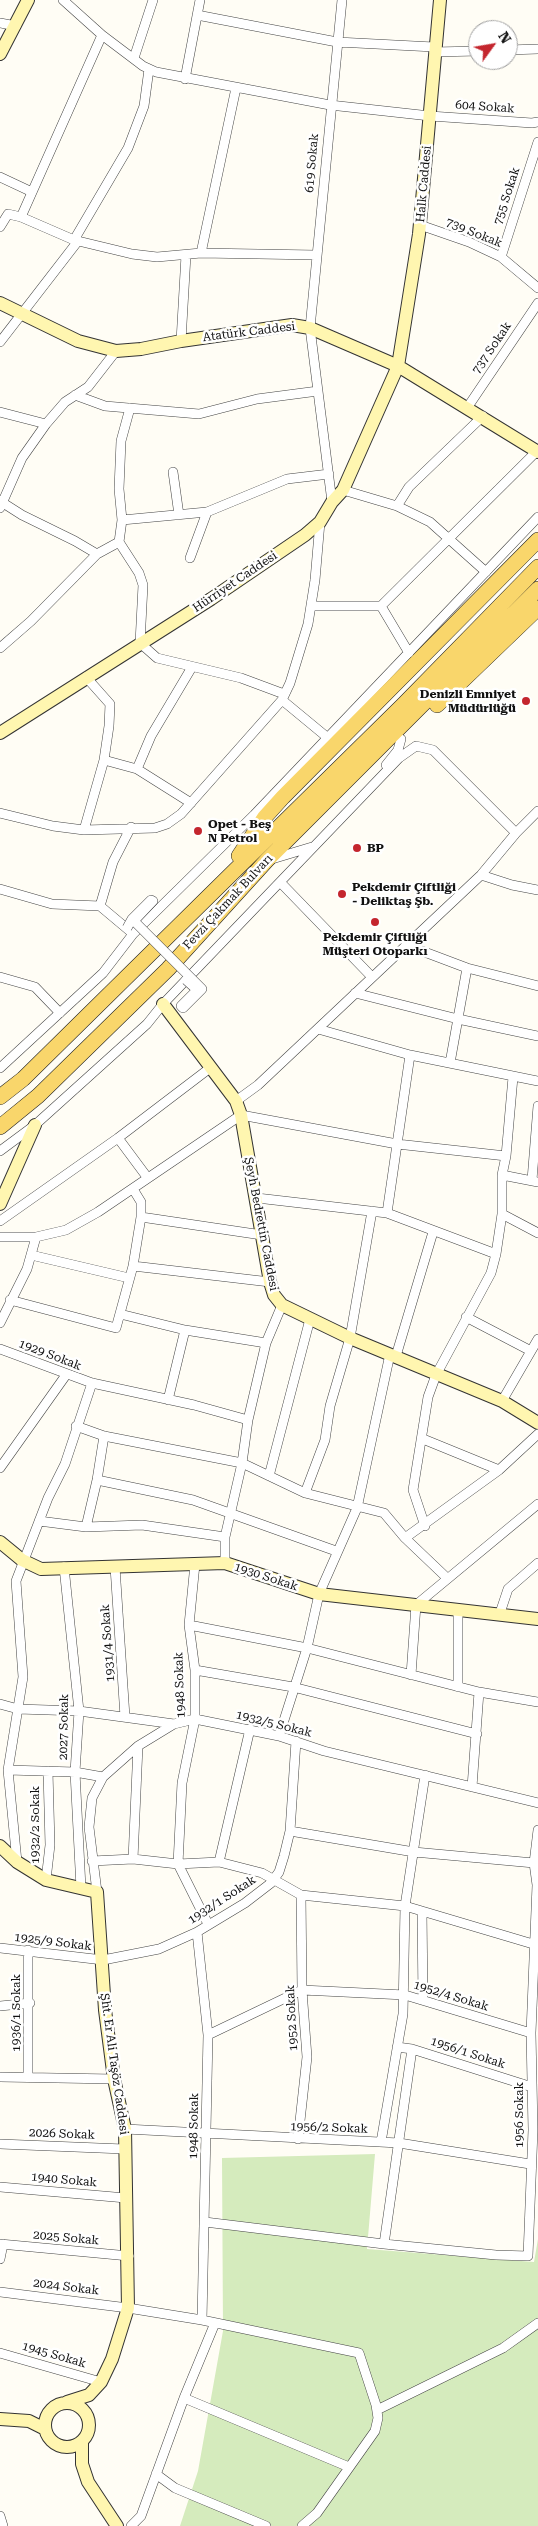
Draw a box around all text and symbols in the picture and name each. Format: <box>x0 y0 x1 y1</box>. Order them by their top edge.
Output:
north arrow <box>468 20 518 70</box>
text: N <box>495 29 515 46</box>
street label: 604 Sokak <box>455 98 515 116</box>
street label: 619 Sokak <box>302 133 322 193</box>
street label: Halk Caddesi <box>413 145 435 223</box>
street label: 755 Sokak <box>491 165 523 227</box>
street label: 739 Sokak <box>444 215 504 251</box>
street label: Atatürk Caddesi <box>202 319 296 345</box>
street label: 737 Sokak <box>469 319 515 377</box>
street label: Hürriyet Caddesi <box>190 548 280 616</box>
place label: Denizli Emniyet Müdürlüğü <box>420 687 516 715</box>
marker: Denizli Emniyet Müdürlüğü <box>520 695 532 707</box>
place label: Opet - Beş N Petrol <box>208 817 271 845</box>
marker: Opet - Beş N Petrol <box>192 825 204 837</box>
place label: BP <box>367 841 384 855</box>
marker: BP <box>351 842 363 854</box>
street label: Fevzi Çakmak Bulvarı <box>180 852 276 952</box>
place label: Pekdemir Çiftliği - Deliktaş Şb. <box>352 880 456 908</box>
marker: Pekdemir Çiftliği - Deliktaş Şb. <box>336 888 348 900</box>
marker: Pekdemir Çiftliği Müşteri Otoparkı <box>369 916 381 928</box>
place label: Pekdemir Çiftliği Müşteri Otoparkı <box>323 930 427 958</box>
street label: Şeyh Bedrettin Caddesi <box>241 1156 281 1292</box>
street label: 1929 Sokak <box>16 1336 84 1374</box>
street label: 1930 Sokak <box>232 1560 300 1594</box>
street label: 1931/4 Sokak <box>98 1604 118 1682</box>
street label: 1948 Sokak <box>172 1652 188 1718</box>
street label: 2027 Sokak <box>56 1694 72 1760</box>
street label: 1932/5 Sokak <box>234 1708 314 1740</box>
street label: 1932/2 Sokak <box>28 1786 42 1864</box>
street label: 1932/1 Sokak <box>185 1873 259 1927</box>
street label: 1925/9 Sokak <box>13 1930 93 1954</box>
street label: 1936/1 Sokak <box>9 1974 23 2052</box>
street label: 1952/4 Sokak <box>412 1978 490 2014</box>
street label: 1952 Sokak <box>283 1985 301 2051</box>
street label: Şht. Er Ali Taşöz Caddesi <box>97 1992 131 2136</box>
street label: 1956/1 Sokak <box>429 2034 507 2072</box>
street label: 1956 Sokak <box>512 2082 526 2148</box>
street label: 1948 Sokak <box>186 2093 202 2159</box>
street label: 1956/2 Sokak <box>290 2119 368 2137</box>
street label: 2026 Sokak <box>29 2126 95 2142</box>
street label: 1940 Sokak <box>30 2170 98 2190</box>
street label: 2025 Sokak <box>32 2228 100 2248</box>
street label: 2024 Sokak <box>32 2276 100 2298</box>
street label: 1945 Sokak <box>20 2339 88 2371</box>

